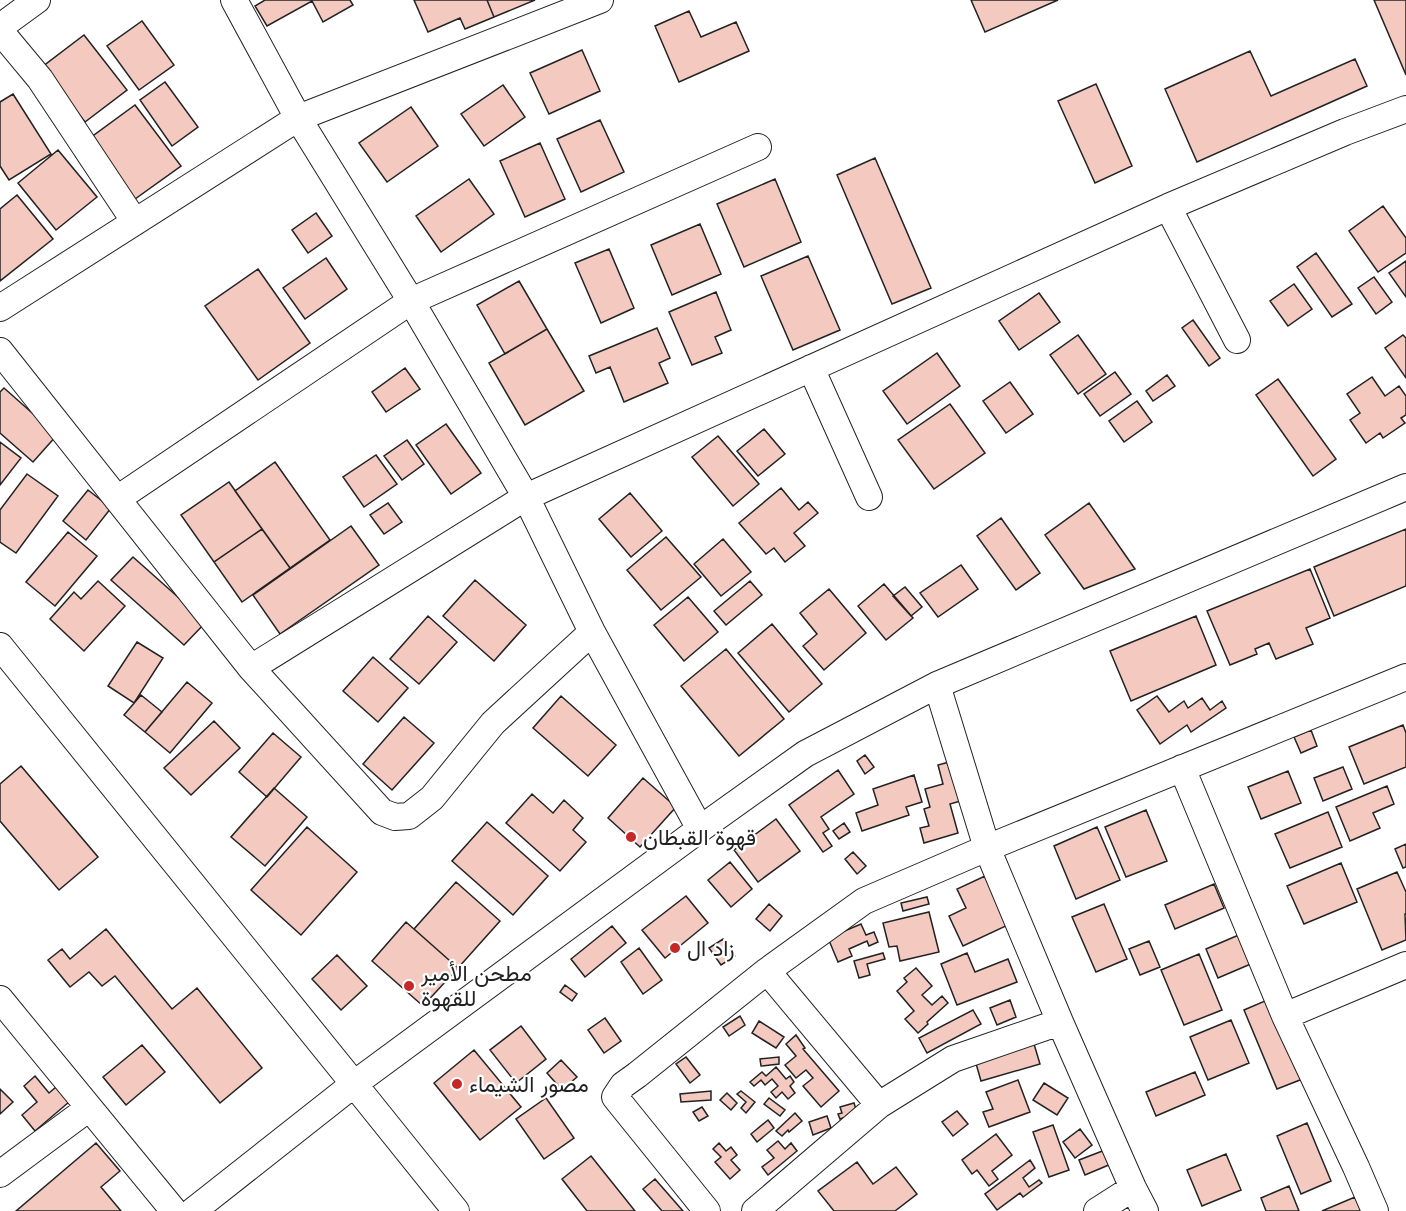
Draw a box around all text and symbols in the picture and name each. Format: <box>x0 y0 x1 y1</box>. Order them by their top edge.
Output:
place label: قهوة القبطان <box>643 821 756 853</box>
marker: قهوة القبطان <box>624 830 638 844</box>
place label: زاد ال <box>687 932 734 964</box>
marker: زاد ال <box>668 941 682 955</box>
place label: مطحن الأمير للقهوة <box>420 957 532 1014</box>
marker: مطحن الأمير للقهوة <box>402 979 416 993</box>
place label: مصور الشيماء <box>469 1068 589 1100</box>
marker: مصور الشيماء <box>450 1077 464 1091</box>

